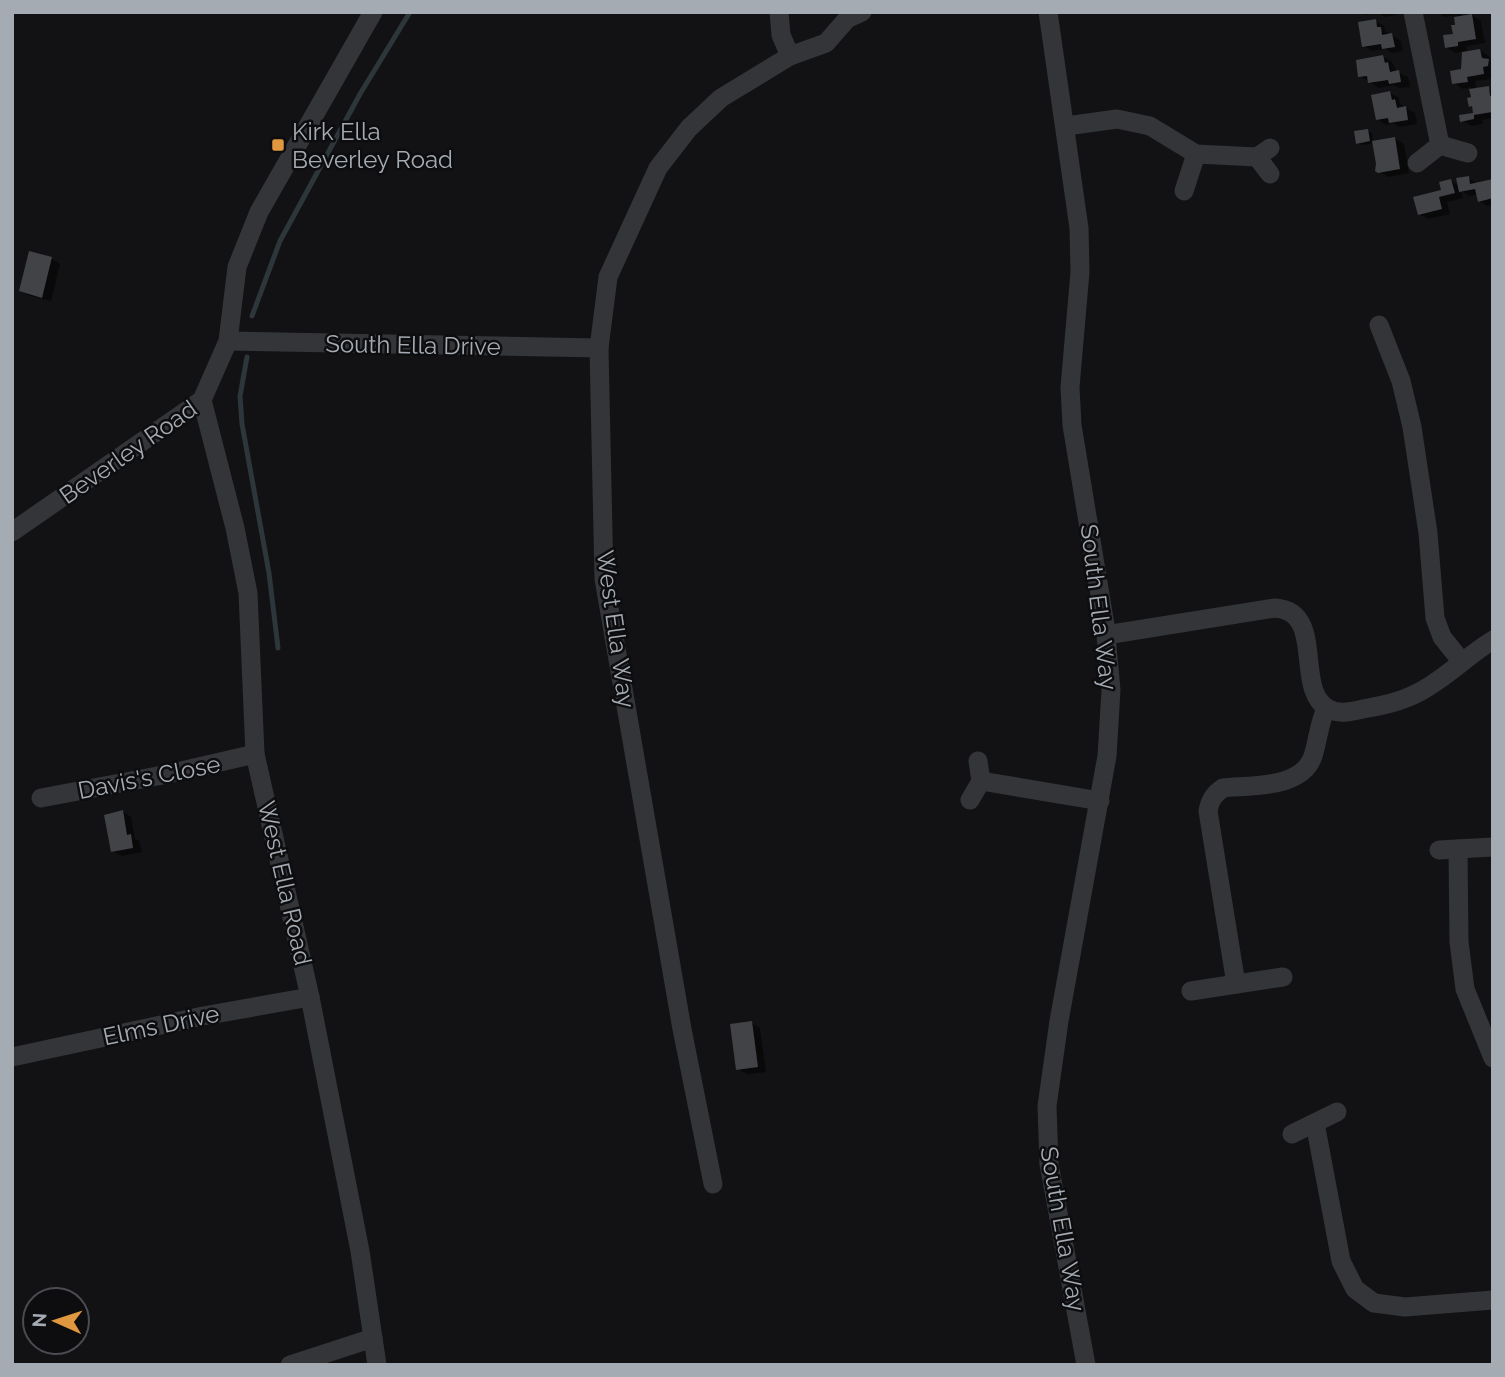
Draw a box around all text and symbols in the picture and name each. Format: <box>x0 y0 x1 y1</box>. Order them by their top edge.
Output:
place label: Kirk Ella Beverley Road <box>292 117 453 174</box>
marker: Kirk Ella Beverley Road <box>270 137 286 153</box>
street label: South Ella Drive <box>325 329 501 361</box>
street label: Beverley Road <box>54 394 202 510</box>
street label: South Ella Way <box>1074 522 1124 692</box>
street label: West Ella Way <box>591 548 641 710</box>
street label: Davis's Close <box>75 749 223 805</box>
street label: West Ella Road <box>252 798 318 968</box>
street label: Elms Drive <box>100 999 222 1051</box>
street label: South Ella Way <box>1034 1144 1092 1314</box>
north arrow <box>21 1286 91 1356</box>
text: N <box>28 1312 50 1328</box>

